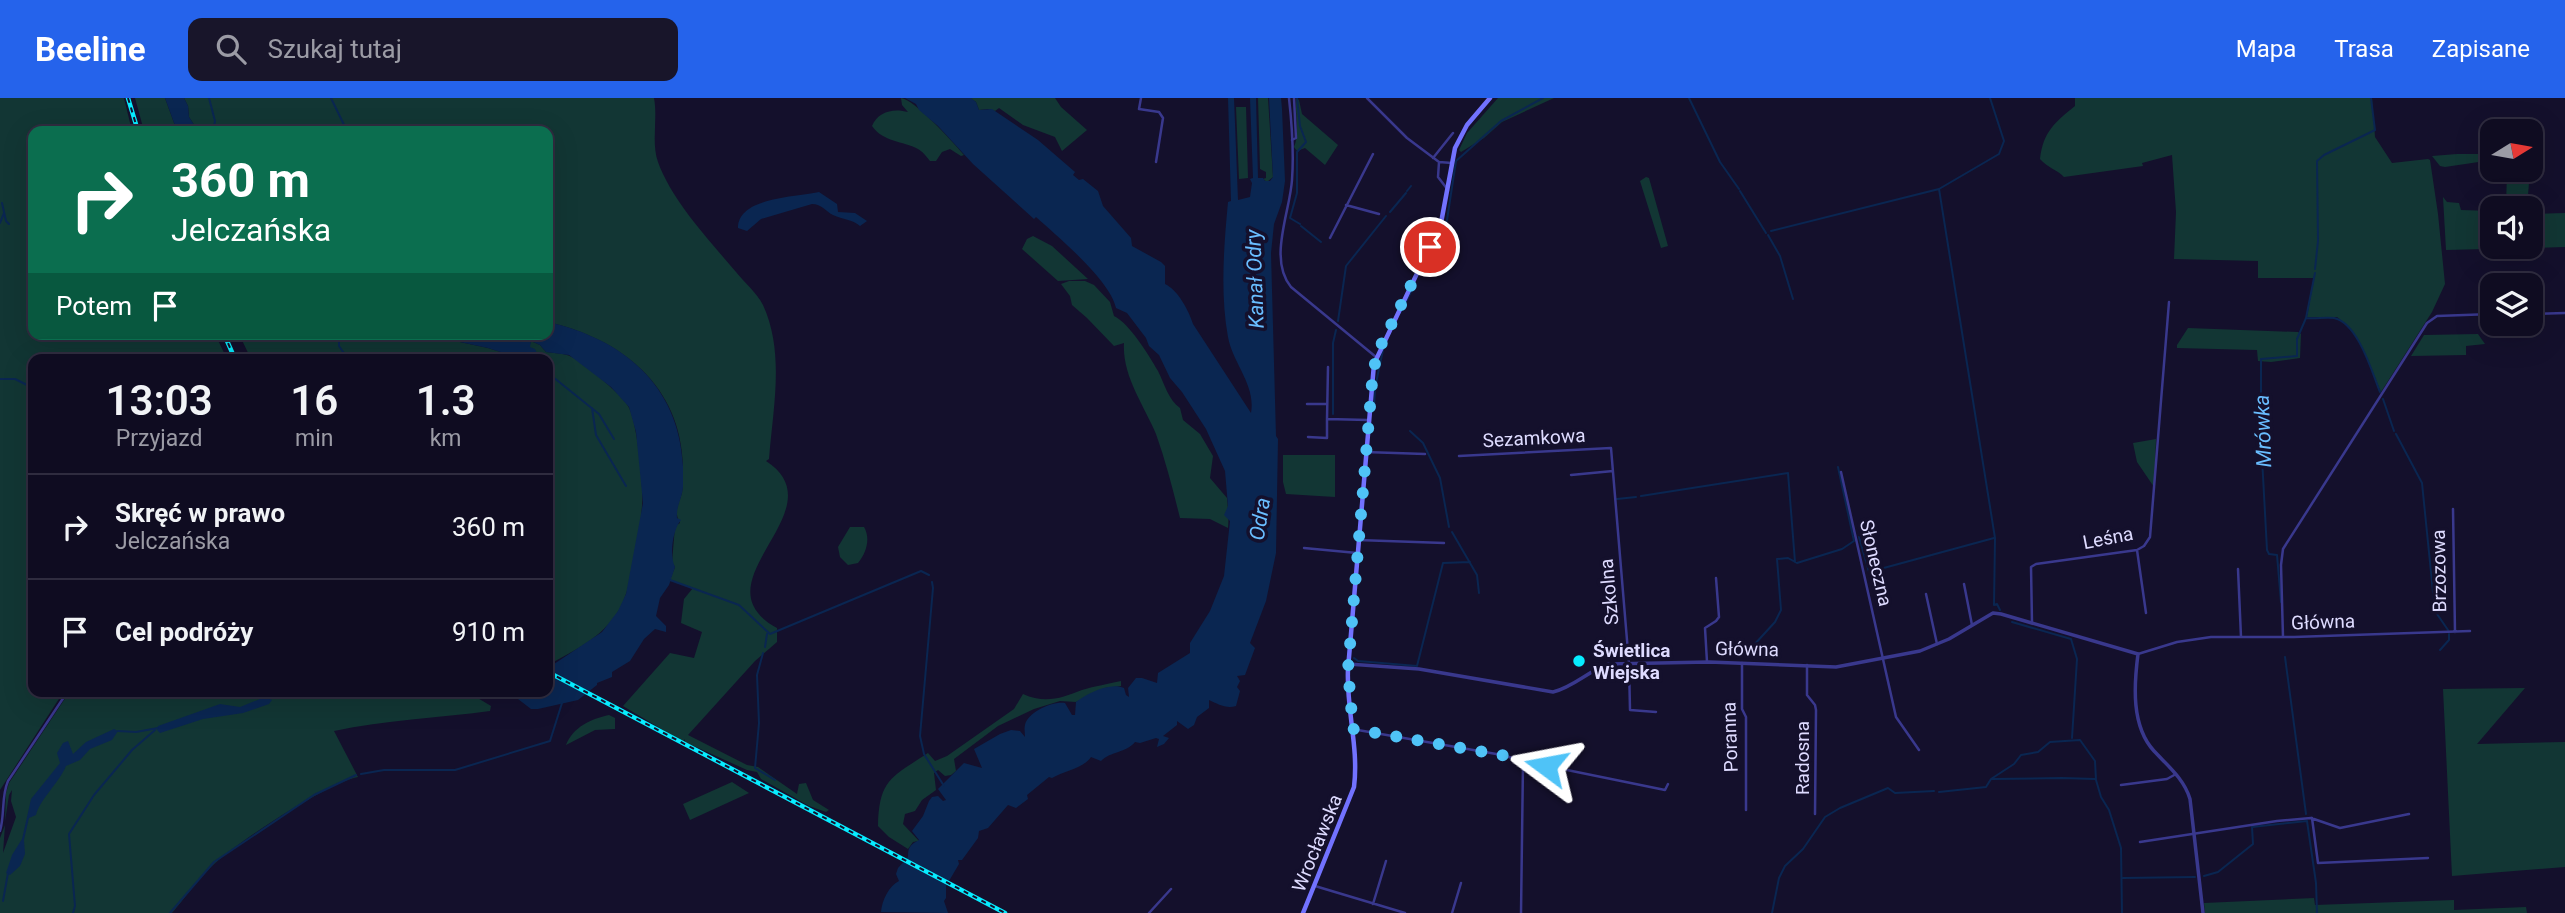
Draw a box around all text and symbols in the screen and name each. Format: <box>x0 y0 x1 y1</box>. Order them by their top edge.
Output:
search box <box>188 18 678 81</box>
text: Beeline <box>35 30 146 69</box>
icon: search <box>212 30 250 68</box>
text: Szukaj tutaj <box>268 34 402 64</box>
text: Mapa <box>2236 35 2296 63</box>
text: Trasa <box>2334 35 2394 63</box>
text: Zapisane <box>2432 35 2530 63</box>
north arrow <box>2480 119 2543 182</box>
map controls <box>2480 119 2543 336</box>
text: 360 m <box>171 152 310 209</box>
icon: right <box>56 154 147 245</box>
button: sound <box>2480 196 2543 259</box>
text: Jelczańska <box>171 211 331 249</box>
pin <box>1400 217 1460 277</box>
water label: Kanał Odry <box>1241 228 1269 329</box>
icon: arrive <box>1411 228 1449 266</box>
button: layers <box>2480 273 2543 336</box>
icon: arrive <box>146 287 184 325</box>
text: Potem <box>56 291 132 321</box>
text: 13:03 <box>105 376 213 425</box>
text: 16 <box>290 376 338 425</box>
text: 1.3 <box>416 376 476 425</box>
water label: Mrówka <box>2250 394 2276 468</box>
street label: Sezamkowa <box>1482 424 1586 452</box>
text: Przyjazd <box>116 425 203 452</box>
text: min <box>295 425 333 452</box>
text: km <box>430 425 462 452</box>
water label: Odra <box>1245 496 1275 542</box>
text: Skręć w prawo <box>115 498 285 528</box>
icon: right <box>56 508 94 546</box>
text: 360 m <box>452 512 525 542</box>
street label: Słoneczna <box>1855 518 1897 608</box>
street label: Leśna <box>2081 522 2135 554</box>
text: Jelczańska <box>115 528 230 555</box>
street label: Brzozowa <box>2427 529 2451 613</box>
street label: Szkolna <box>1595 558 1623 626</box>
street label: Główna <box>2291 609 2355 635</box>
icon: arrive <box>56 613 94 651</box>
text: Cel podróży <box>115 617 253 647</box>
text: 910 m <box>452 617 525 647</box>
street label: Główna <box>1715 637 1779 661</box>
place label: Świetlica Wiejska <box>1593 639 1671 684</box>
marker: Świetlica Wiejska <box>1571 653 1587 669</box>
street label: Poranna <box>1717 701 1743 773</box>
street label: Radosna <box>1791 721 1814 795</box>
position arrow <box>1509 729 1583 803</box>
street label: Wrocławska <box>1287 791 1347 895</box>

